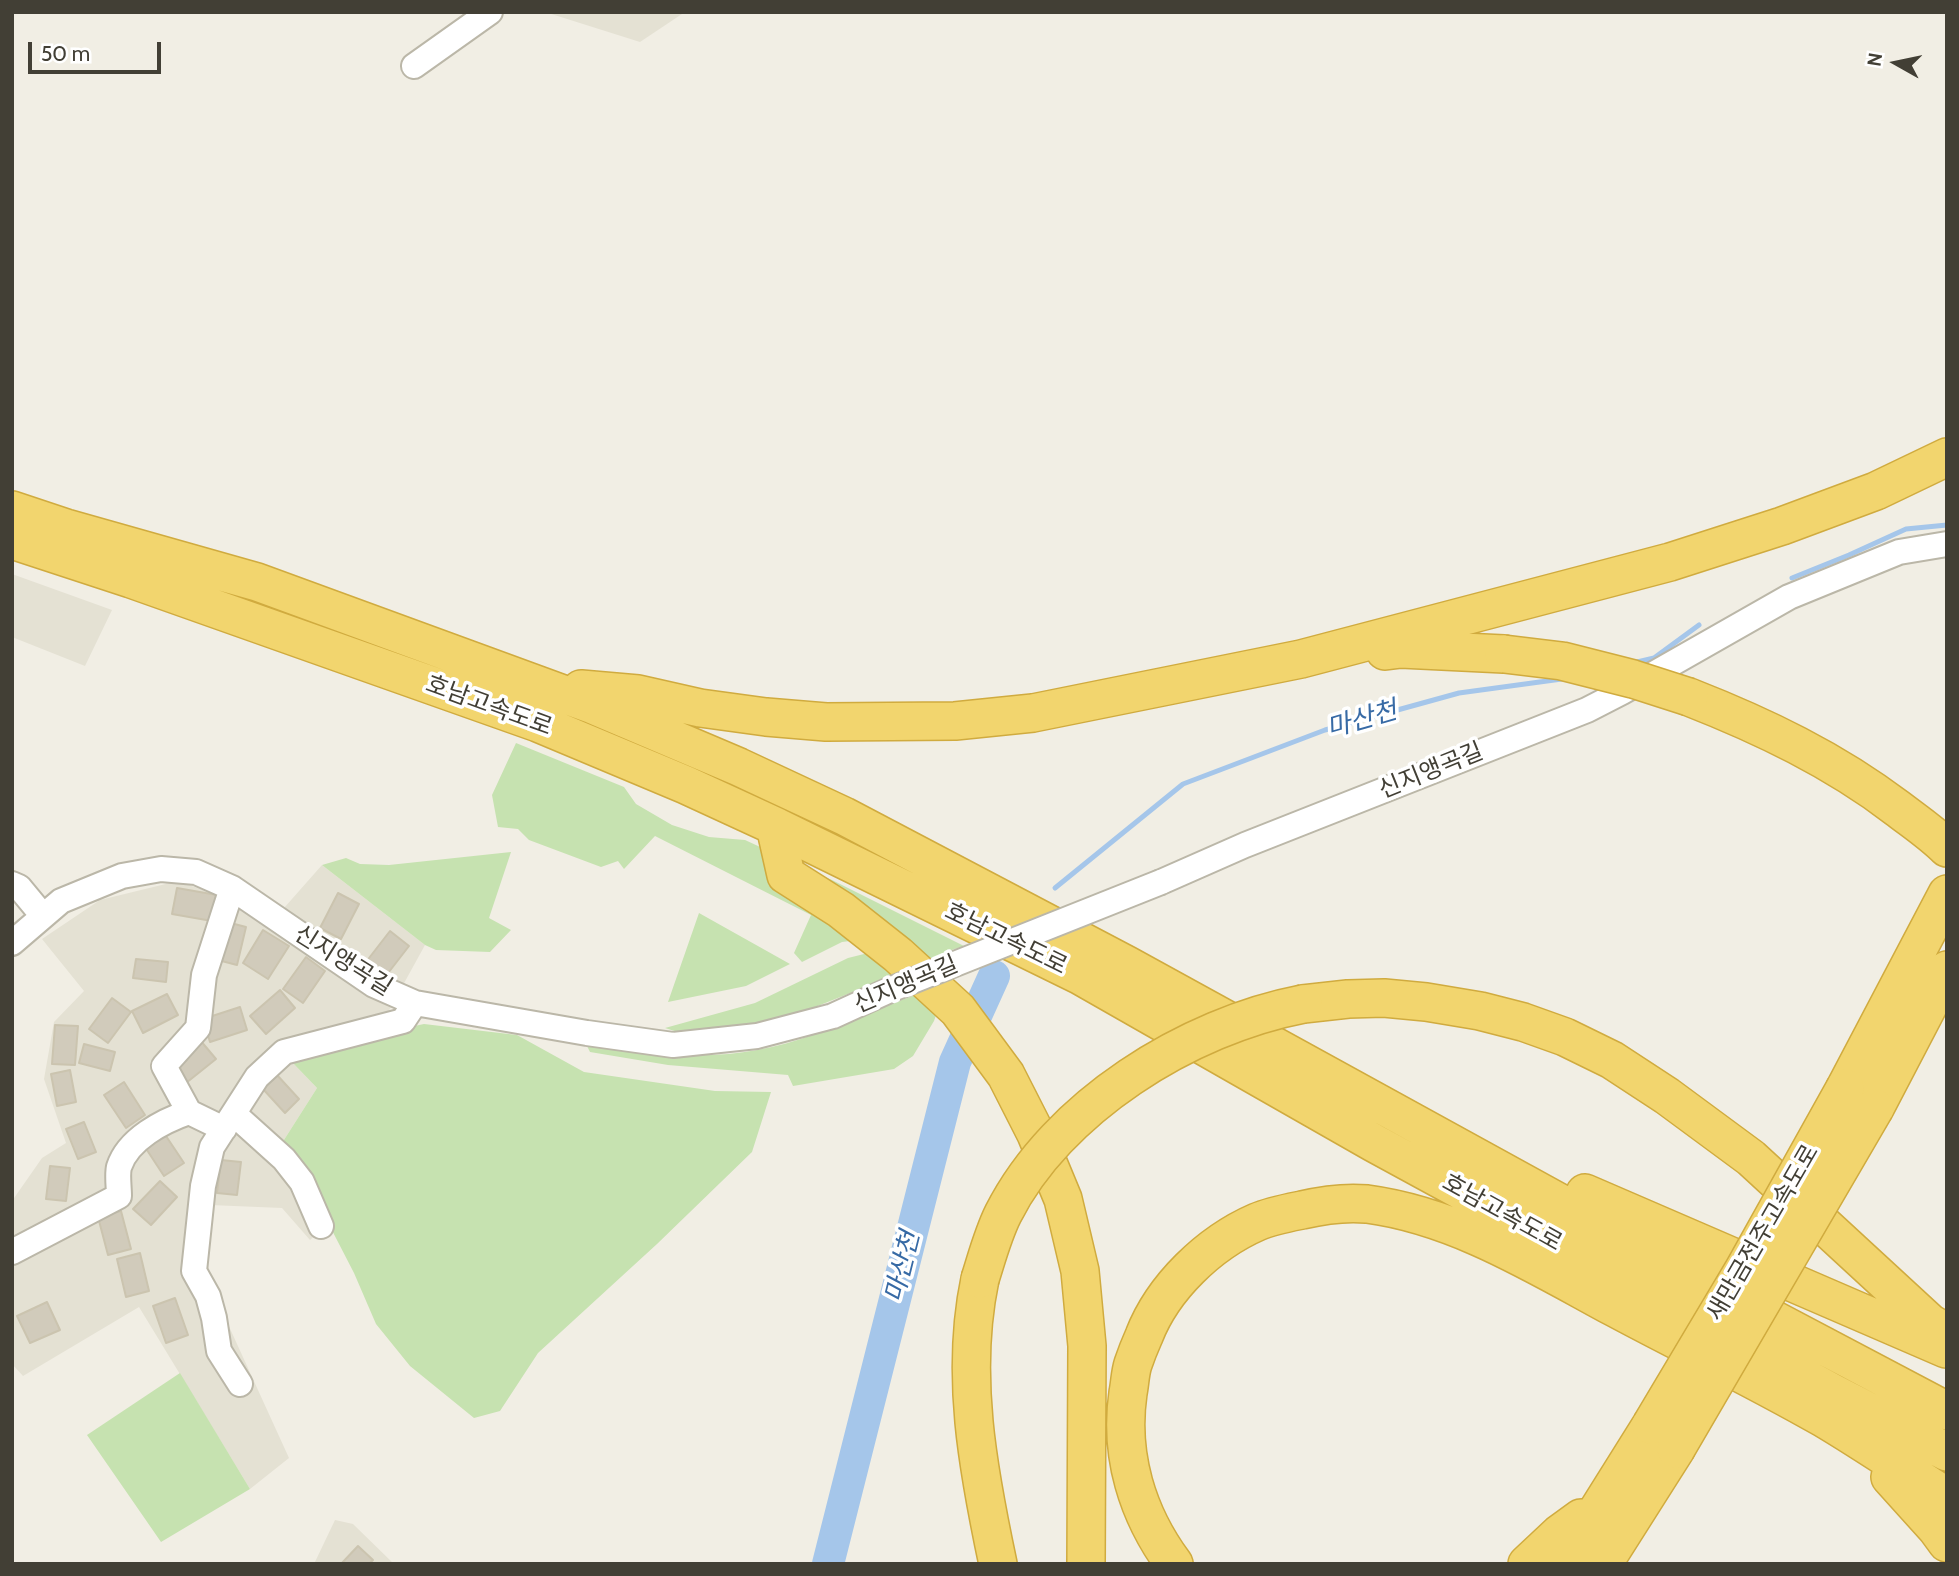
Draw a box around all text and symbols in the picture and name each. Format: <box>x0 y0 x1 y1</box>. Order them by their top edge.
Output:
scale bar <box>32 28 164 72</box>
north arrow <box>1861 28 1931 98</box>
text: 50 m <box>41 41 90 66</box>
text: N <box>1862 51 1887 68</box>
street label: 호남고속도로 <box>422 670 556 742</box>
water label: 마산천 <box>1323 695 1401 745</box>
street label: 신지앵곡길 <box>1374 737 1488 805</box>
street label: 호남고속도로 <box>940 897 1072 981</box>
street label: 신지앵곡길 <box>289 920 397 1002</box>
street label: 신지앵곡길 <box>850 950 962 1020</box>
street label: 새만금전주고속도로 <box>1701 1140 1825 1326</box>
street label: 호남고속도로 <box>1437 1168 1567 1258</box>
water label: 마산천 <box>879 1228 927 1306</box>

